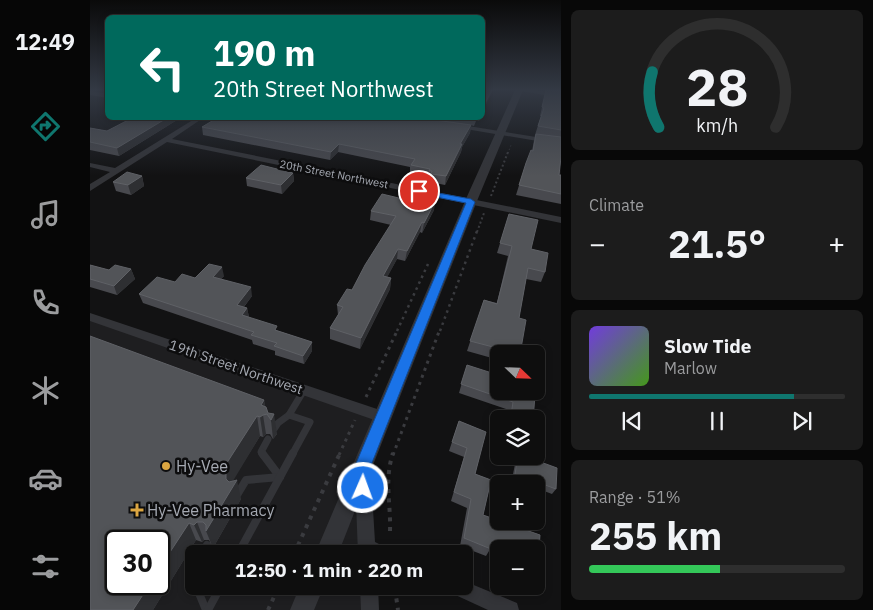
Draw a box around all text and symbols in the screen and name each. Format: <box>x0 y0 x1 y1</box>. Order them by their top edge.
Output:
text: 12:49 <box>15 27 75 56</box>
text: 190 m <box>213 30 316 76</box>
icon: left <box>130 35 195 100</box>
text: 28 <box>686 53 748 120</box>
text: 20th Street Northwest <box>213 74 434 103</box>
icon: directions <box>28 109 63 144</box>
text: km/h <box>696 114 738 137</box>
street label: 20th Street Northwest <box>279 157 390 191</box>
pin <box>398 170 440 212</box>
icon: arrive <box>405 177 433 205</box>
text: Climate <box>589 195 644 215</box>
icon: music <box>28 197 63 232</box>
text: 21.5° <box>668 219 766 268</box>
text: − <box>589 225 606 262</box>
text: + <box>828 225 845 262</box>
icon: phone <box>28 285 63 320</box>
text: Slow Tide <box>664 334 751 358</box>
street label: 19th Street Northwest <box>167 336 305 398</box>
north arrow <box>490 345 545 400</box>
map controls <box>490 345 545 595</box>
text: Marlow <box>664 358 717 378</box>
icon: climate <box>28 373 63 408</box>
icon: previous <box>618 407 646 435</box>
icon: pause <box>703 407 731 435</box>
icon: next <box>788 407 816 435</box>
button: layers <box>490 410 545 465</box>
place label: Hy-Vee <box>176 456 228 476</box>
marker: Hy-Vee <box>160 460 172 472</box>
icon: car <box>28 461 63 496</box>
position arrow <box>336 461 388 513</box>
button: + <box>490 475 545 530</box>
text: Range · 51% <box>589 487 681 507</box>
place label: Hy-Vee Pharmacy <box>147 500 274 520</box>
marker: Hy-Vee Pharmacy <box>131 504 143 516</box>
text: 255 km <box>589 511 722 560</box>
speed limit sign: 30 <box>105 530 170 595</box>
button: − <box>490 540 545 595</box>
icon: filters <box>28 549 63 584</box>
text: 12:50 · 1 min · 220 m <box>235 558 423 582</box>

